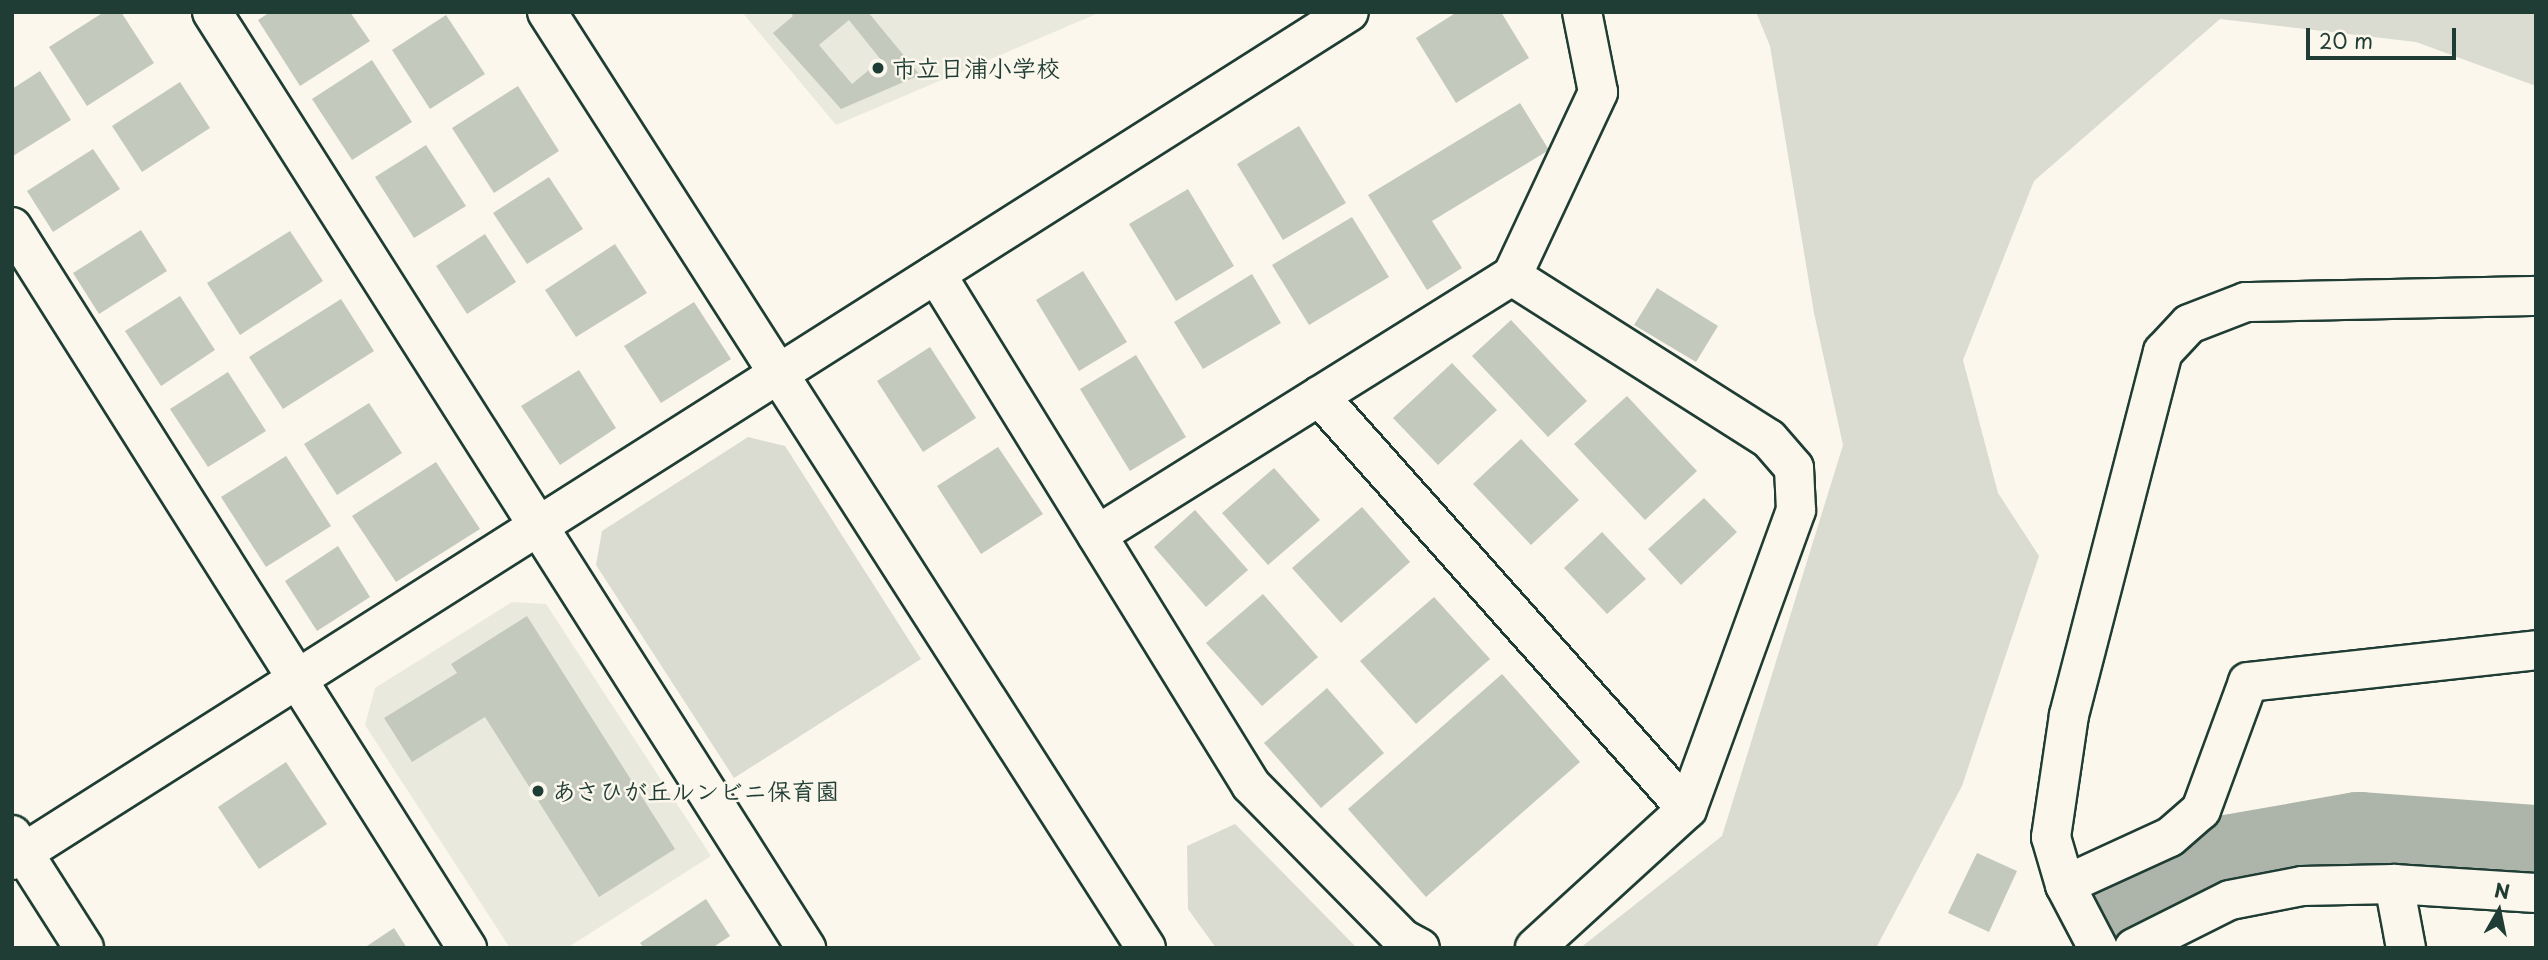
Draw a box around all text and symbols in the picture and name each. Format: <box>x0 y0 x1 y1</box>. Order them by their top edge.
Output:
scale bar <box>2310 14 2460 58</box>
text: 20 m <box>2319 24 2373 56</box>
place label: 市立日浦小学校 <box>892 54 1060 82</box>
marker: 市立日浦小学校 <box>870 60 886 76</box>
place label: あさひが丘ルンビニ保育園 <box>552 777 840 805</box>
marker: あさひが丘ルンビニ保育園 <box>530 783 546 799</box>
text: N <box>2493 875 2512 905</box>
north arrow <box>2464 876 2534 946</box>

